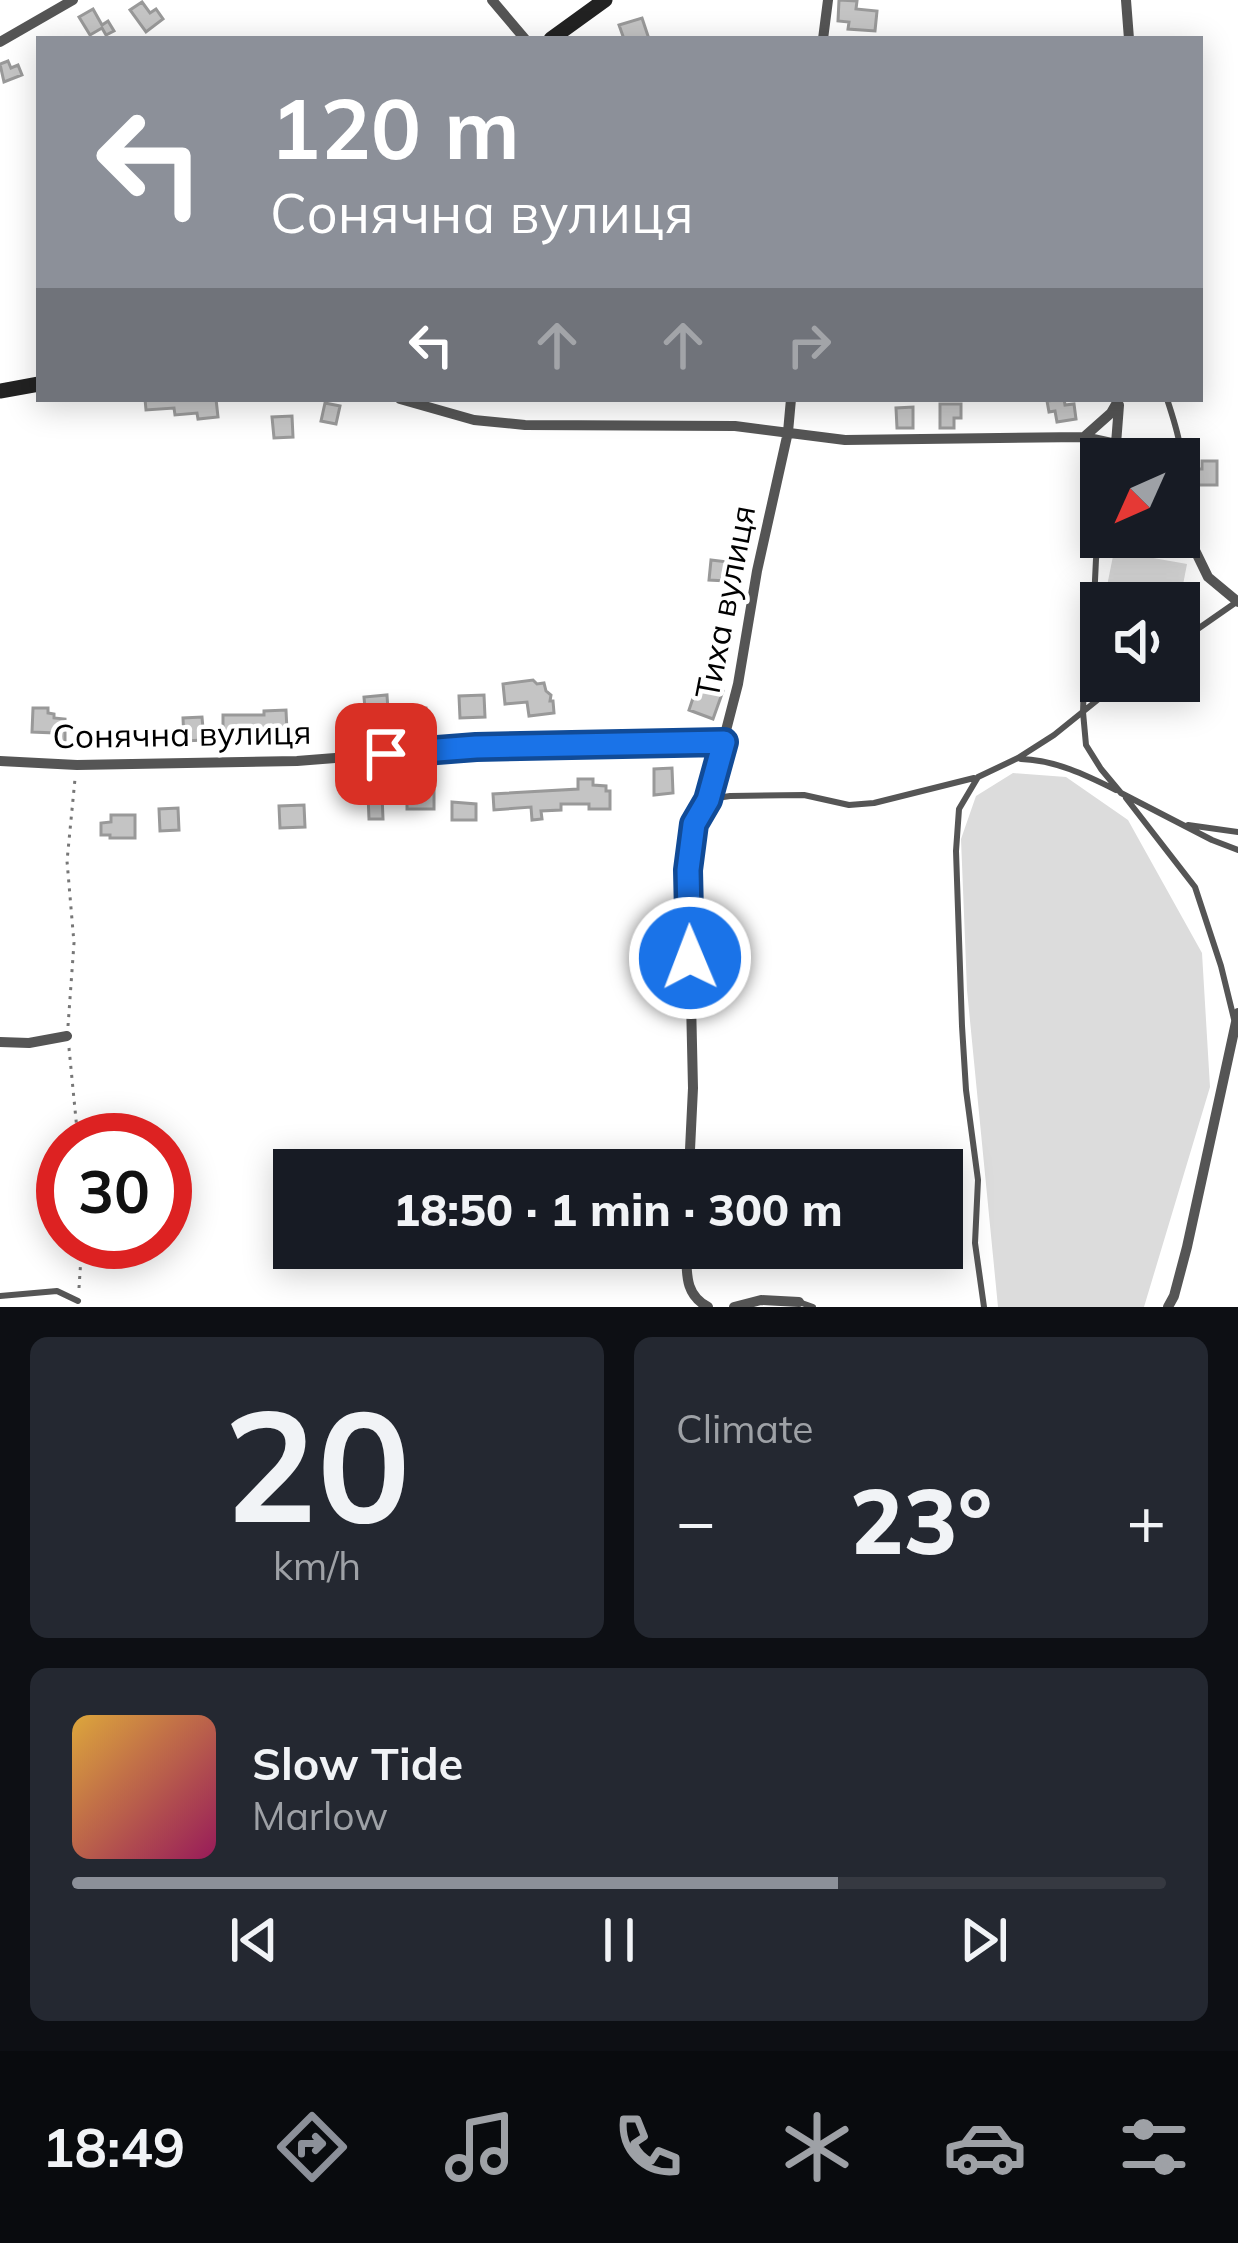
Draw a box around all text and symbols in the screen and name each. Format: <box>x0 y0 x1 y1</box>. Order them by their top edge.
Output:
text: 120 m <box>270 75 520 180</box>
icon: left <box>72 84 228 240</box>
text: Сонячна вулиця <box>270 179 694 247</box>
icon: left <box>398 312 464 378</box>
icon: ahead <box>524 312 590 378</box>
icon: ahead <box>650 312 716 378</box>
icon: right <box>776 312 842 378</box>
north arrow <box>1080 438 1200 558</box>
map controls <box>1080 438 1200 702</box>
street label: Тиха вулиця <box>686 502 763 702</box>
button: sound <box>1080 582 1200 702</box>
pin <box>335 703 437 805</box>
street label: Сонячна вулиця <box>52 711 312 756</box>
icon: arrive <box>353 721 419 787</box>
position arrow <box>627 895 753 1021</box>
speed limit sign: 30 <box>36 1113 192 1269</box>
text: 18:50 · 1 min · 300 m <box>393 1181 843 1237</box>
text: 20 <box>223 1365 411 1561</box>
text: Climate <box>676 1404 814 1453</box>
text: 23° <box>850 1464 992 1577</box>
text: − <box>676 1479 716 1562</box>
text: + <box>1126 1479 1166 1562</box>
text: km/h <box>273 1541 361 1590</box>
text: Slow Tide <box>252 1735 463 1791</box>
text: Marlow <box>252 1791 388 1840</box>
icon: previous <box>221 1907 287 1973</box>
icon: pause <box>586 1907 652 1973</box>
icon: next <box>951 1907 1017 1973</box>
icon: directions <box>270 2105 354 2189</box>
icon: music <box>438 2105 522 2189</box>
icon: phone <box>606 2105 690 2189</box>
icon: climate <box>775 2105 859 2189</box>
icon: car <box>943 2105 1027 2189</box>
icon: filters <box>1112 2105 1196 2189</box>
text: 18:49 <box>42 2113 185 2181</box>

